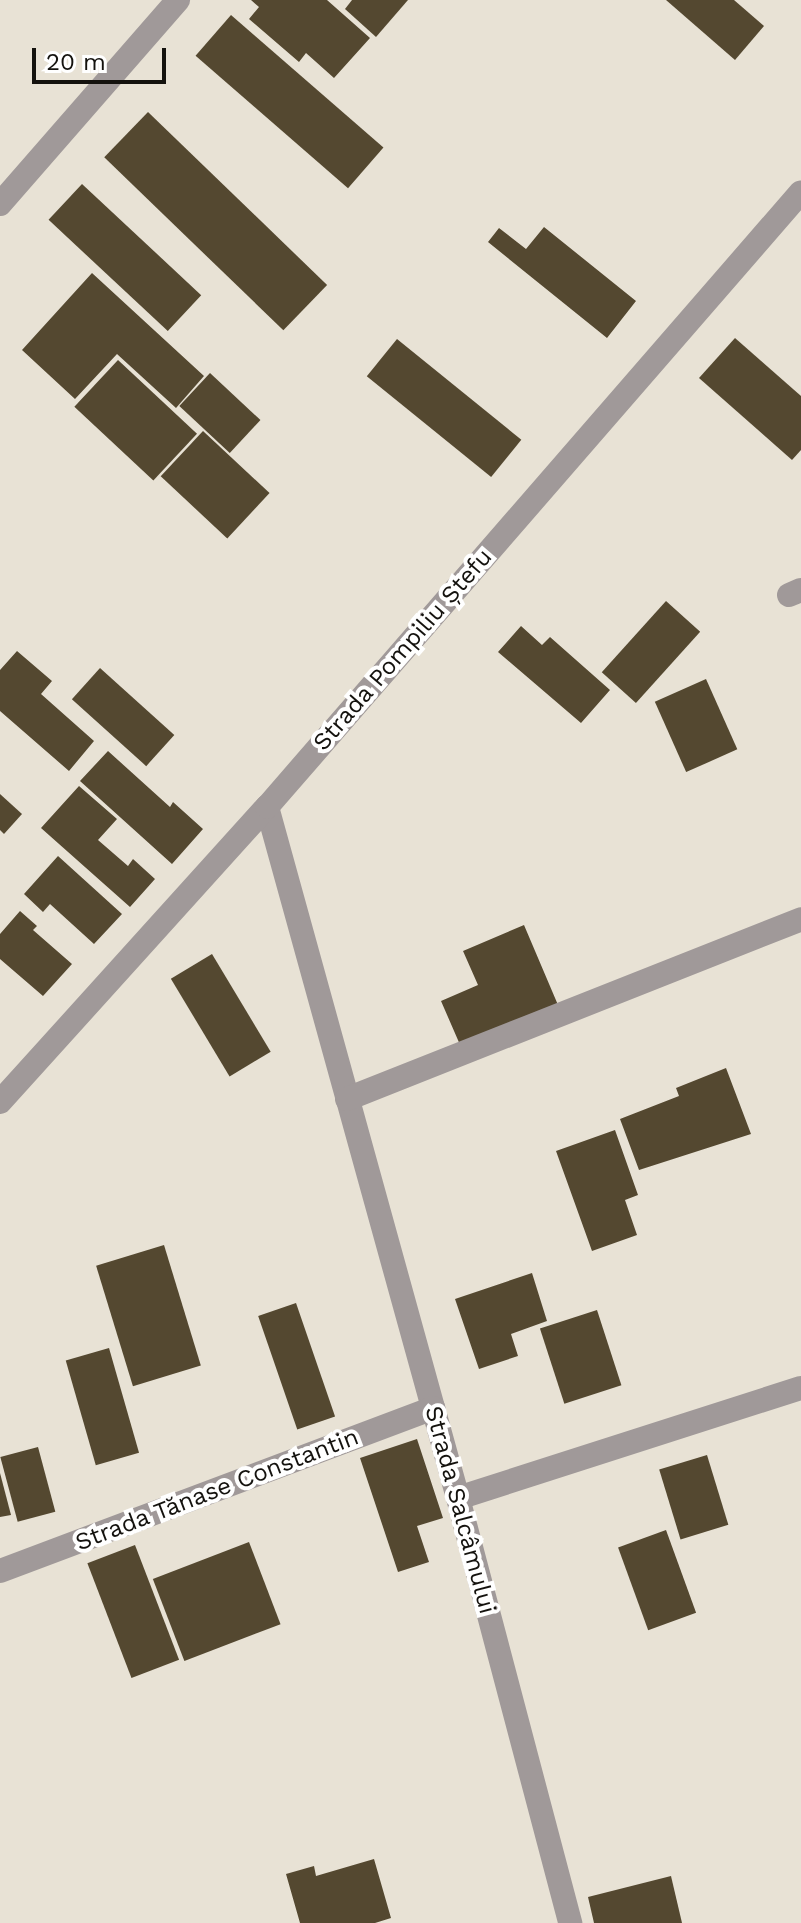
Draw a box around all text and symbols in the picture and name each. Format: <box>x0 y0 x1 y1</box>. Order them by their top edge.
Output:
scale bar <box>36 32 170 82</box>
text: 20 m <box>46 48 106 76</box>
street label: Strada Pompiliu Ștefu <box>307 543 499 757</box>
street label: Strada Salcâmului <box>418 1403 502 1617</box>
street label: Strada Tănase Constantin <box>71 1422 363 1558</box>

